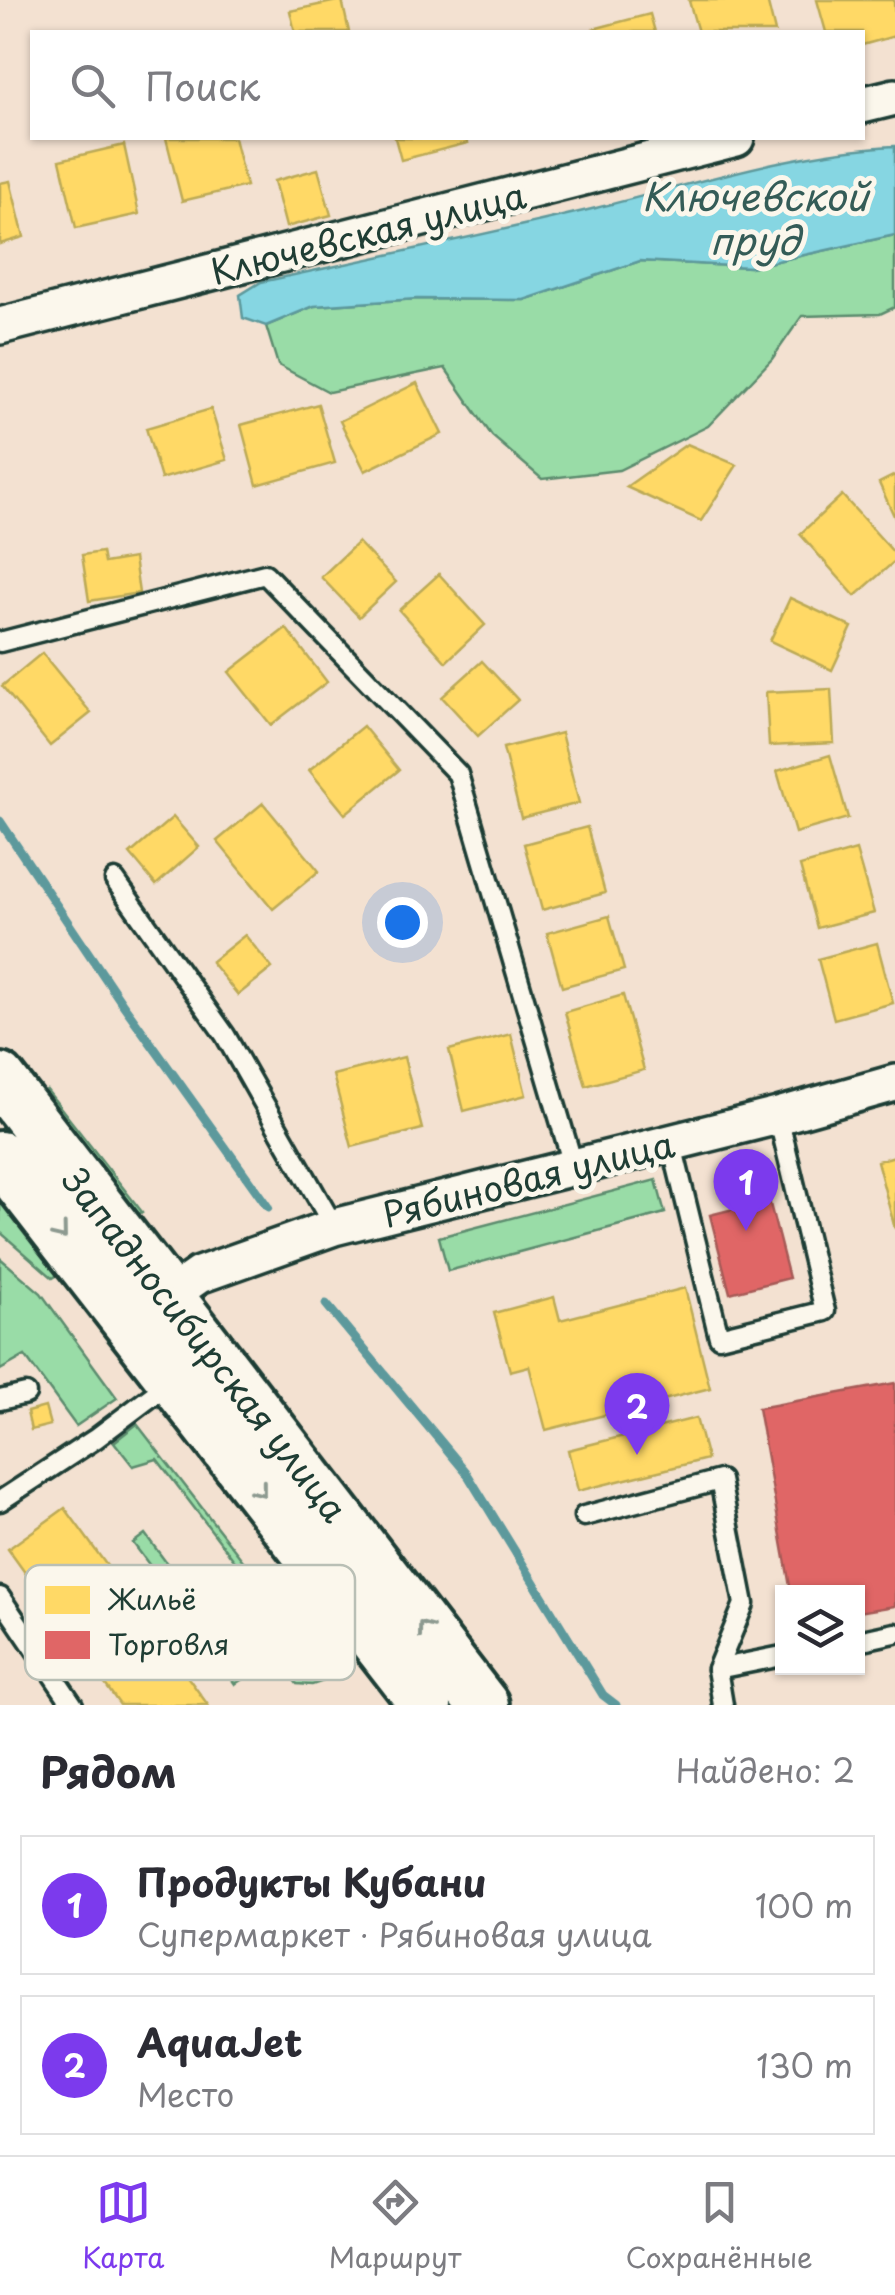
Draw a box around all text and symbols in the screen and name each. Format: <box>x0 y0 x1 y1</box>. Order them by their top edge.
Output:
search box <box>30 30 865 140</box>
text: Поиск <box>145 57 260 114</box>
icon: search <box>65 58 120 113</box>
street label: Ключевская улица <box>205 167 531 297</box>
water label: Ключевской пруд <box>642 167 872 268</box>
your location <box>377 897 428 948</box>
street label: Рябиновая улица <box>377 1116 679 1240</box>
pin: 1 <box>714 1148 778 1231</box>
street label: Западносибирская улица <box>51 1156 361 1532</box>
one-way arrow <box>49 1222 67 1240</box>
pin: 2 <box>604 1372 670 1455</box>
one-way arrow <box>248 1479 265 1497</box>
legend <box>25 1565 355 1680</box>
text: Жильё <box>107 1577 196 1620</box>
map controls <box>775 1585 865 1675</box>
button: layers <box>775 1585 865 1675</box>
one-way arrow <box>418 1621 436 1639</box>
text: Торговля <box>108 1622 229 1665</box>
text: Рядом <box>40 1739 177 1802</box>
text: Найдено: 2 <box>676 1746 855 1794</box>
text: Продукты Кубани <box>137 1853 487 1910</box>
text: 1 <box>67 1881 82 1929</box>
text: 100 m <box>755 1881 853 1929</box>
text: Супермаркет · Рябиновая улица <box>137 1910 652 1958</box>
text: AquaJet <box>137 2013 302 2070</box>
text: 2 <box>63 2041 86 2089</box>
text: 130 m <box>756 2041 853 2089</box>
text: Место <box>137 2070 234 2118</box>
tab: Карта <box>82 2175 164 2278</box>
tab: Маршрут <box>329 2175 461 2278</box>
tab: Сохранённые <box>626 2175 813 2278</box>

